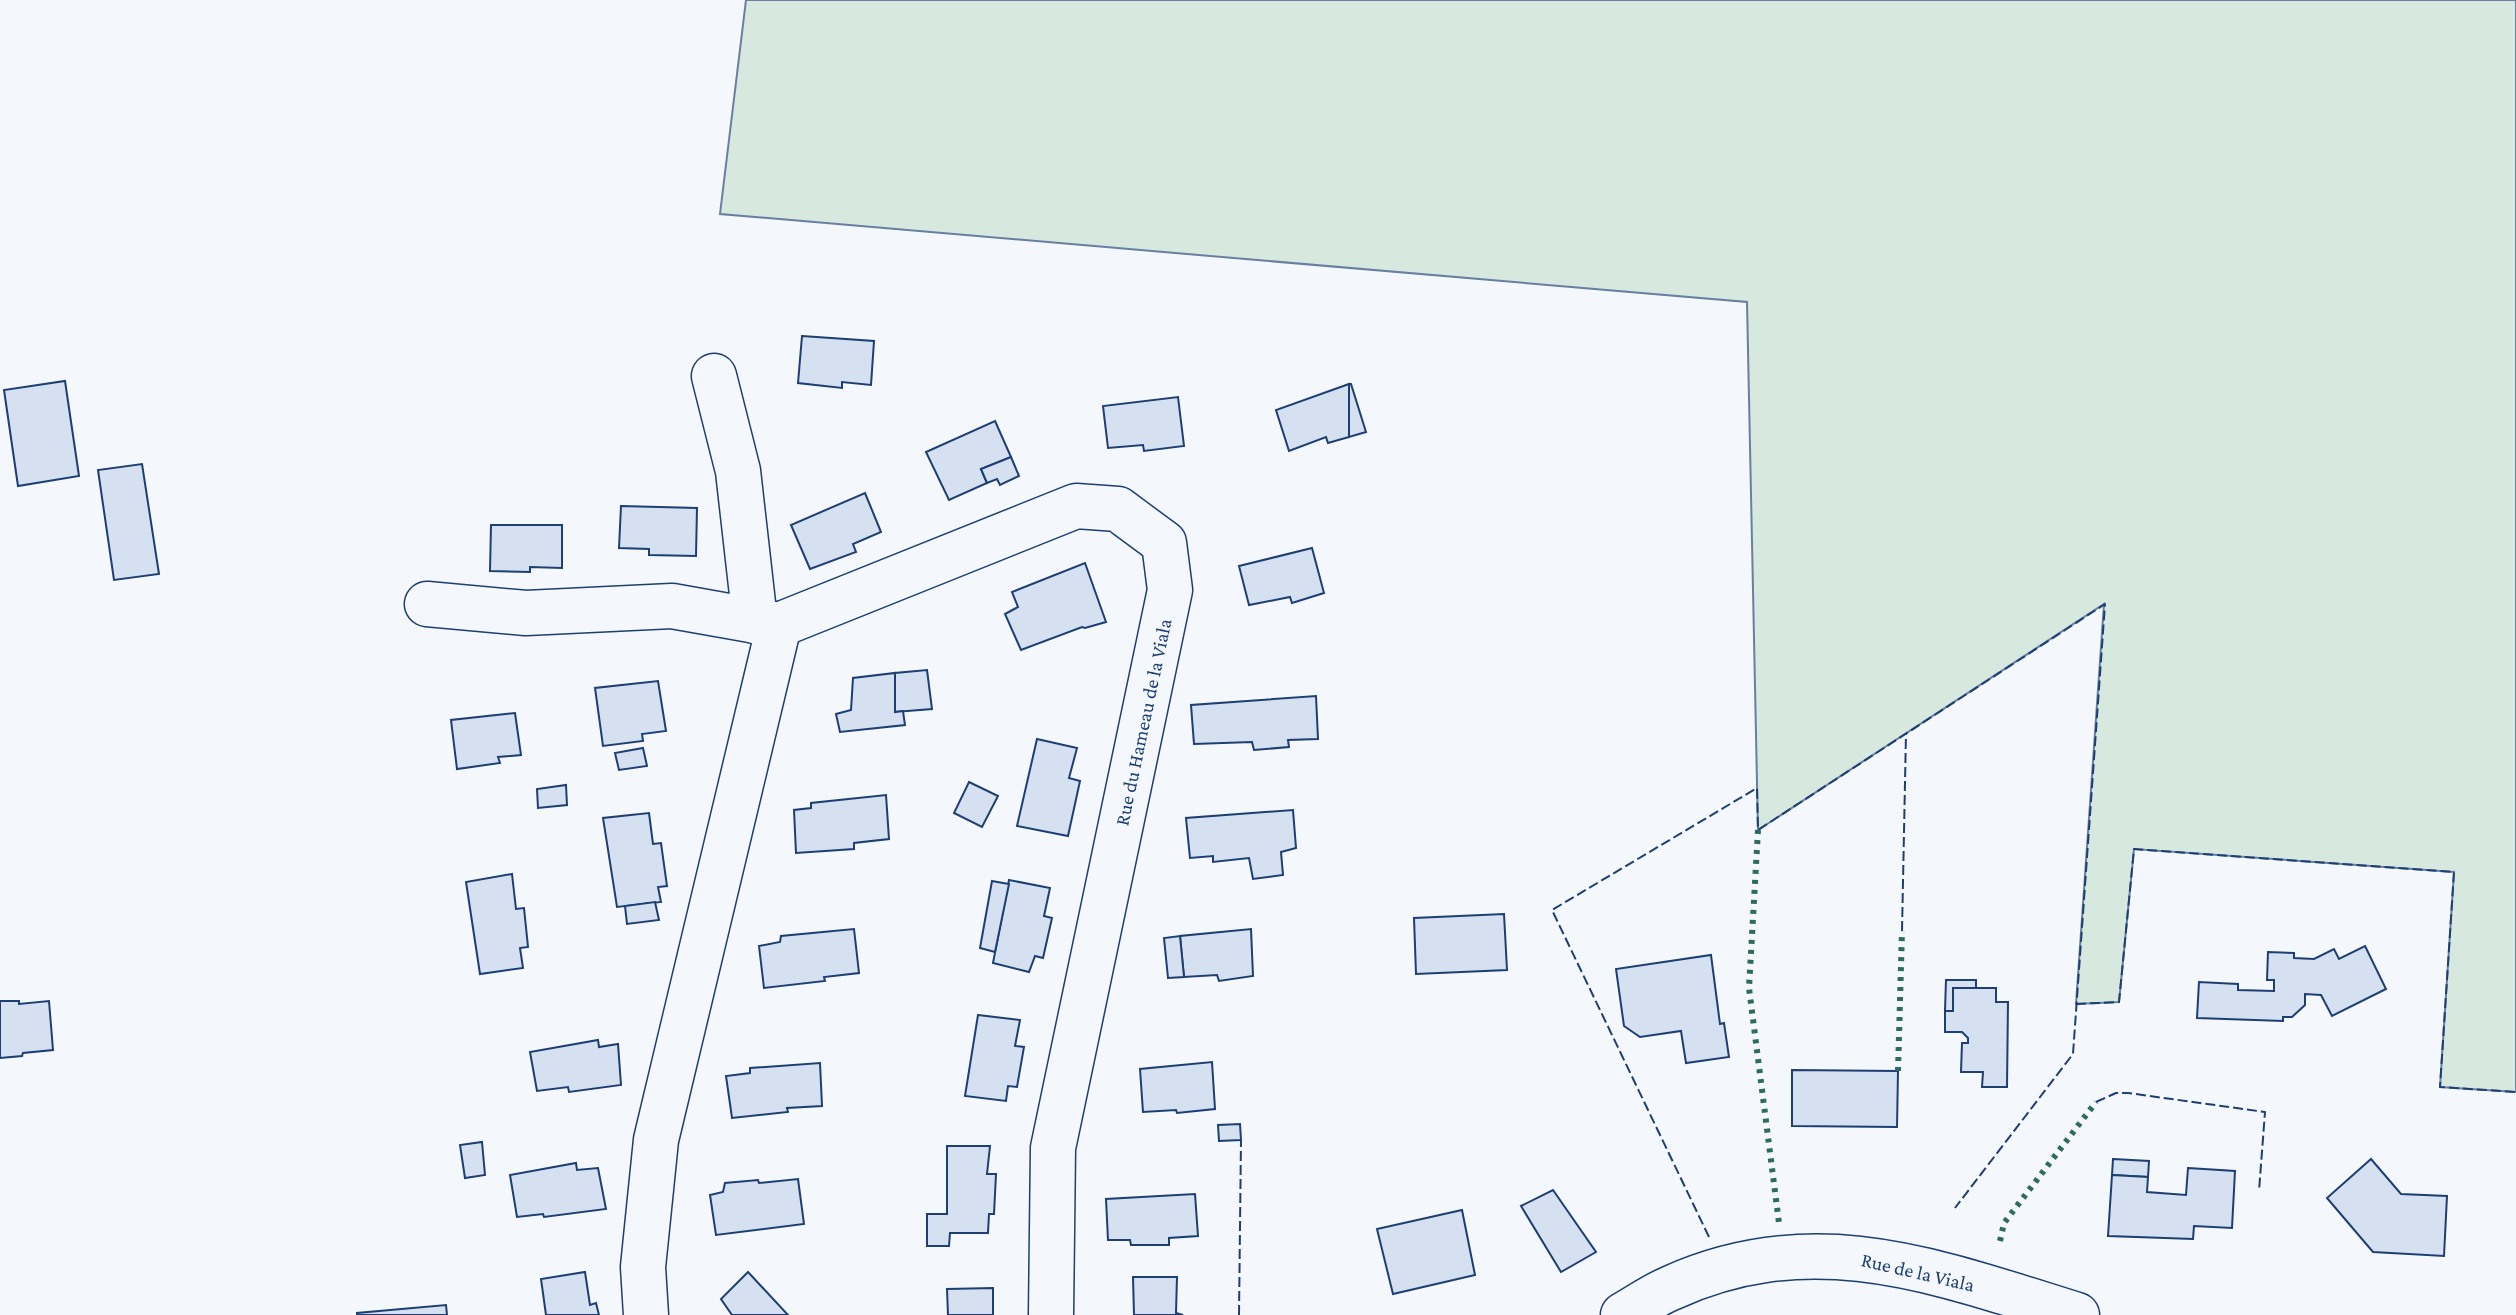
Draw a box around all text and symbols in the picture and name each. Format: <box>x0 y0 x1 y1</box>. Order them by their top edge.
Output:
street label: Rue du Hameau de la Viala <box>1110 616 1176 828</box>
street label: Rue de la Viala <box>1859 1248 1977 1296</box>

